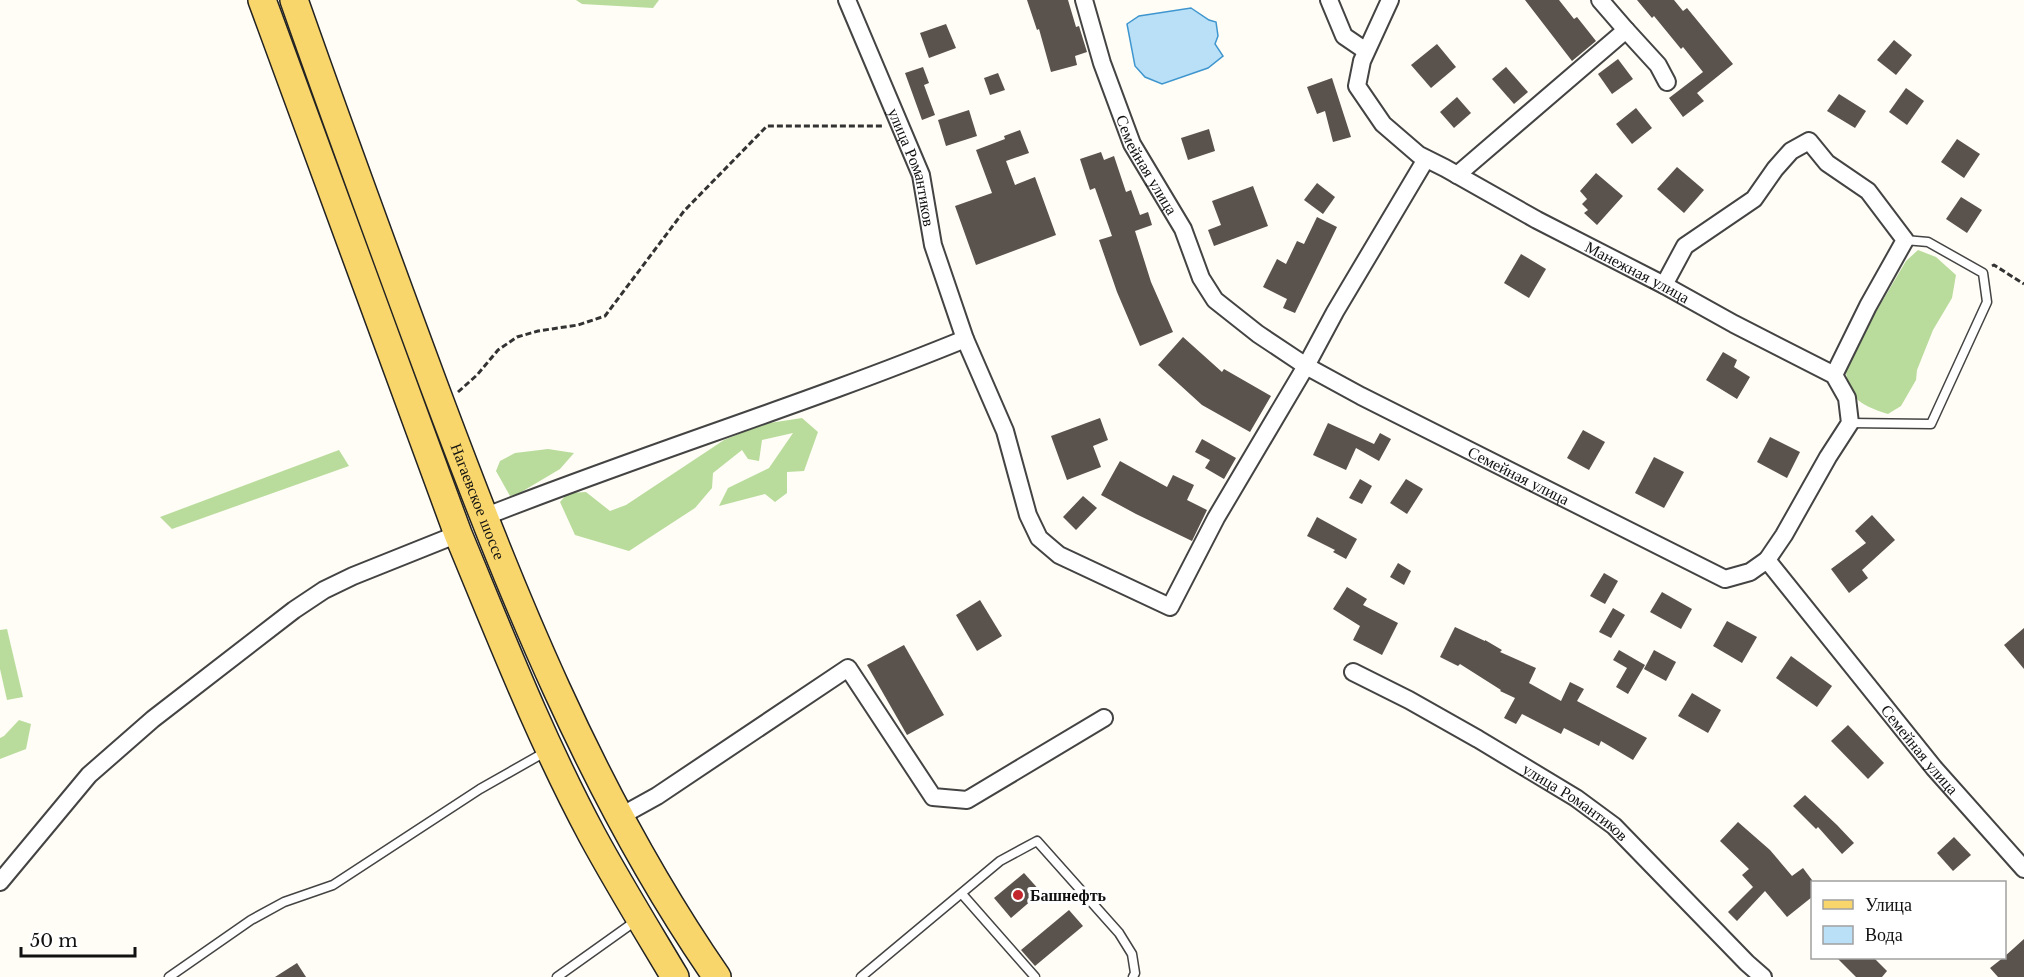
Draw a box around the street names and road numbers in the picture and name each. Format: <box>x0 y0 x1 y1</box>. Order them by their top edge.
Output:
street label: улица Романтиков <box>884 105 940 228</box>
street label: Семейная улица <box>1112 112 1182 218</box>
street label: Манежная улица <box>1582 236 1693 307</box>
street label: Нагаевское шоссе <box>447 440 510 562</box>
street label: Семейная улица <box>1465 441 1573 509</box>
street label: Семейная улица <box>1877 700 1963 799</box>
street label: улица Романтиков <box>1519 758 1633 845</box>

